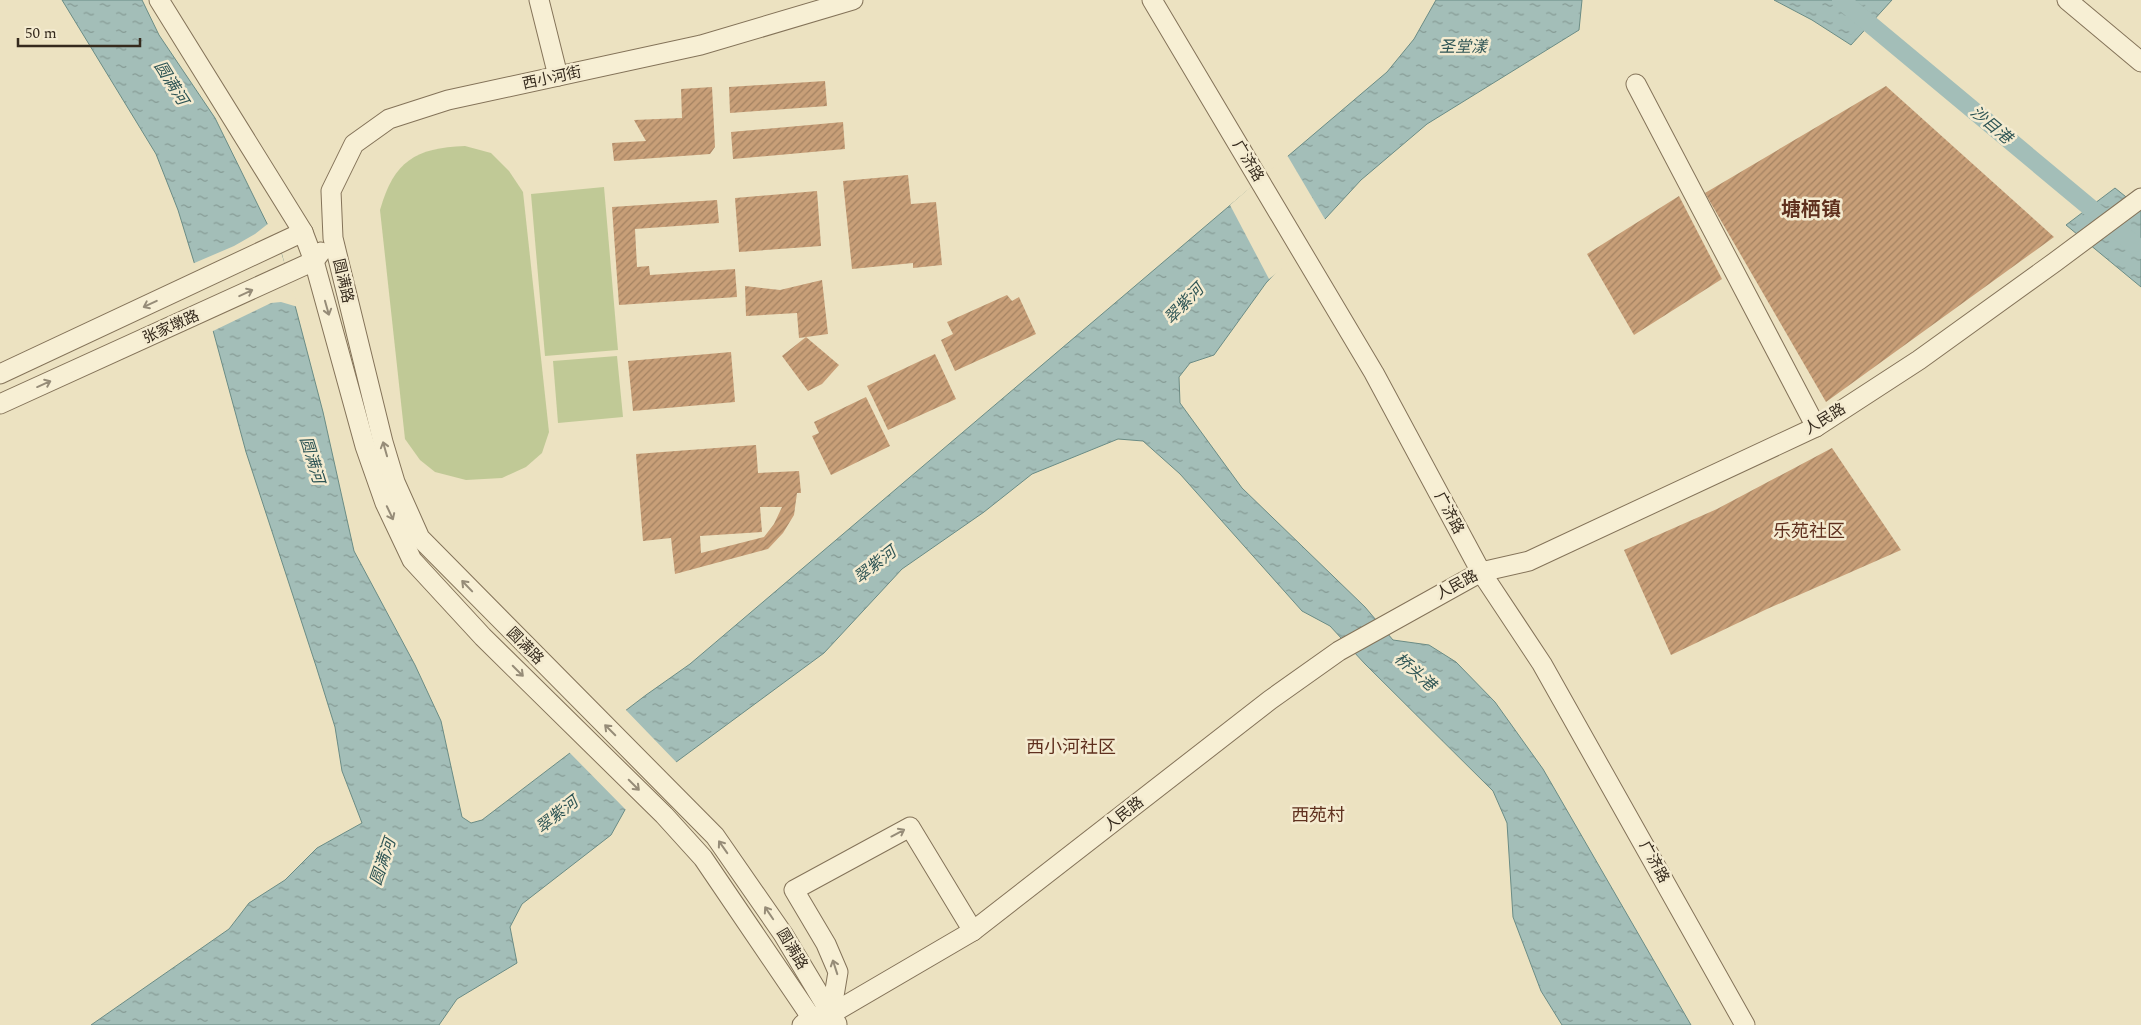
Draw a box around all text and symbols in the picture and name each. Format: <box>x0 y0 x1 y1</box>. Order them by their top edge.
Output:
scale bar <box>18 15 140 47</box>
text: 50 m <box>25 22 57 45</box>
water label: 圣堂漾 <box>1439 35 1489 59</box>
water label: 圆满河 <box>148 56 195 112</box>
street label: 西小河街 <box>520 61 584 95</box>
water label: 沙目港 <box>1965 100 2019 151</box>
street label: 广济路 <box>1227 136 1269 186</box>
district label: 塘栖镇 <box>1781 195 1841 225</box>
street label: 圆满路 <box>327 256 359 306</box>
water label: 翠紫河 <box>1159 276 1211 330</box>
one-way arrow <box>238 288 253 298</box>
one-way arrow <box>143 299 158 309</box>
one-way arrow <box>323 299 333 315</box>
street label: 张家墩路 <box>139 304 203 350</box>
one-way arrow <box>36 378 51 388</box>
street label: 人民路 <box>1800 398 1850 440</box>
water label: 圆满河 <box>294 434 331 489</box>
one-way arrow <box>379 441 389 457</box>
street label: 广济路 <box>1428 488 1470 538</box>
one-way arrow <box>385 506 395 521</box>
district label: 乐苑社区 <box>1773 518 1845 545</box>
water label: 翠紫河 <box>849 539 904 589</box>
street label: 人民路 <box>1432 564 1482 606</box>
one-way arrow <box>461 579 473 592</box>
street label: 圆满路 <box>501 622 549 670</box>
water label: 桥头港 <box>1389 647 1442 698</box>
one-way arrow <box>512 665 524 677</box>
one-way arrow <box>604 724 616 737</box>
district label: 西小河社区 <box>1026 734 1116 761</box>
one-way arrow <box>628 779 640 791</box>
water label: 翠紫河 <box>531 789 586 839</box>
street label: 人民路 <box>1099 791 1149 837</box>
district label: 西苑村 <box>1291 802 1345 829</box>
one-way arrow <box>890 828 905 837</box>
water label: 圆满河 <box>364 833 403 889</box>
street label: 广济路 <box>1633 837 1675 887</box>
one-way arrow <box>718 840 728 854</box>
one-way arrow <box>764 906 774 920</box>
street label: 圆满路 <box>771 924 813 974</box>
one-way arrow <box>830 959 839 975</box>

